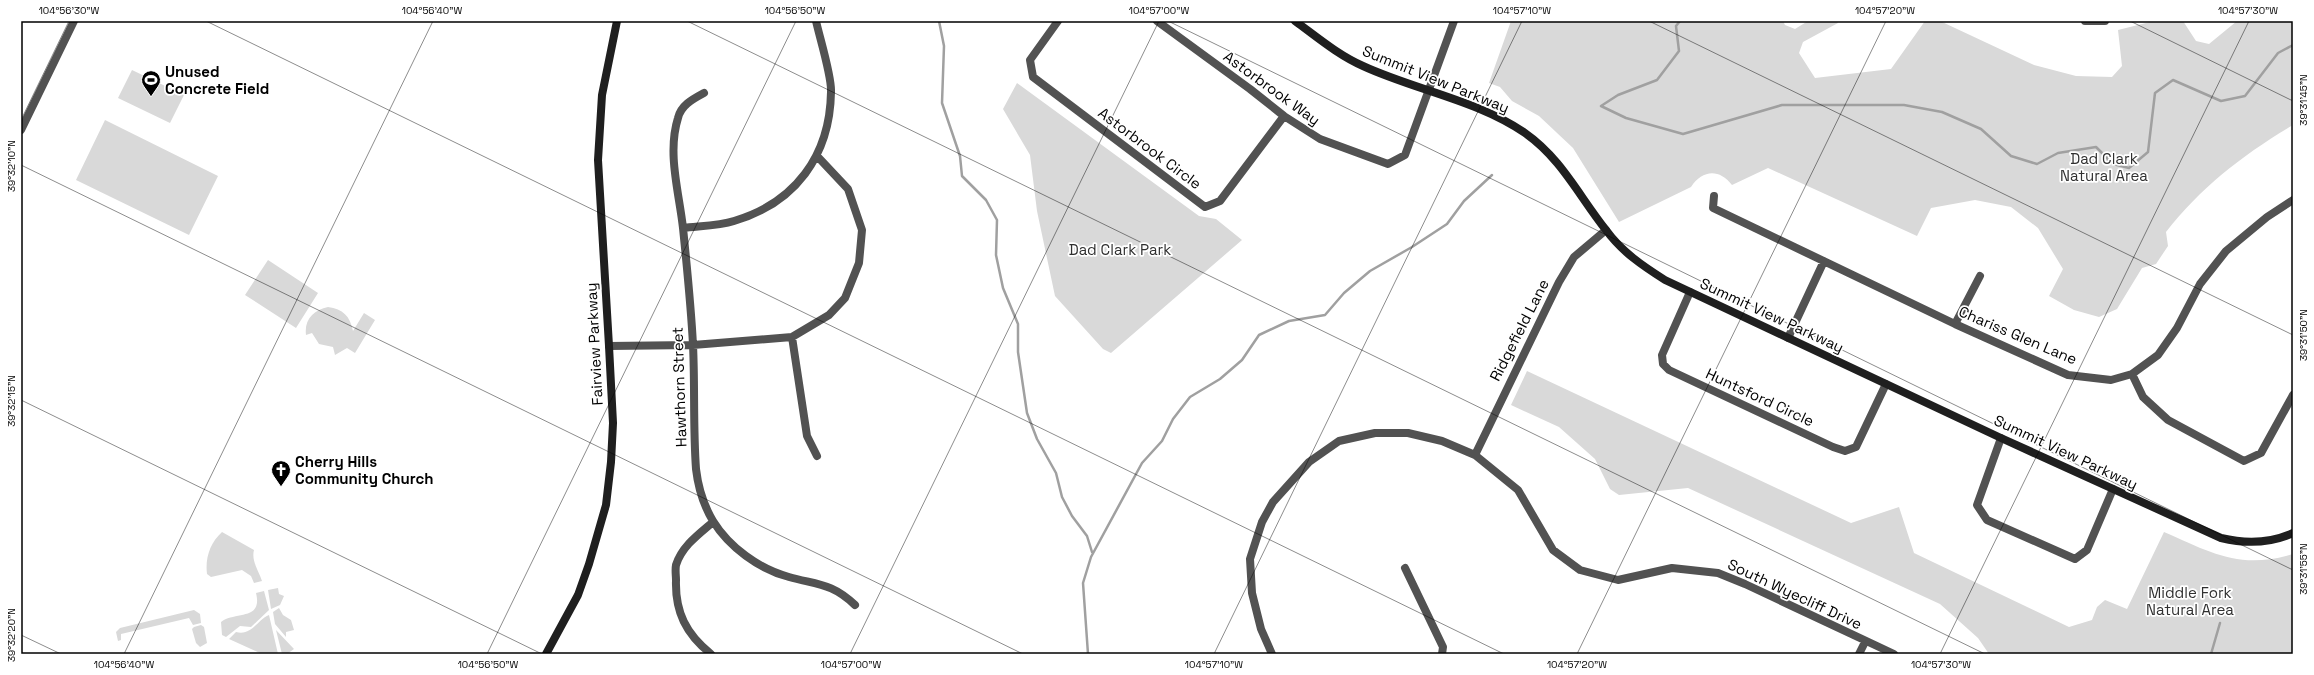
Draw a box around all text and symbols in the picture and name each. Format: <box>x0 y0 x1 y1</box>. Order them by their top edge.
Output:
text: 104°56'30"W <box>39 4 100 17</box>
text: 104°56'40"W <box>402 4 463 17</box>
text: 104°56'50"W <box>765 4 826 17</box>
text: 104°57'00"W <box>1129 4 1189 17</box>
text: 104°57'10"W <box>1493 4 1551 17</box>
text: 104°57'20"W <box>1855 4 1915 17</box>
text: 104°57'30"W <box>2218 4 2278 17</box>
street label: Summit View Parkway <box>1360 41 1512 117</box>
street label: Astorbrook Way <box>1220 47 1324 129</box>
place label: Unused Concrete Field <box>165 62 269 98</box>
sports icon: Unused Concrete Field <box>140 69 162 97</box>
text: 39°31'45"N <box>2297 74 2310 126</box>
street label: Astorbrook Circle <box>1095 103 1206 193</box>
text: 39°32'10"N <box>5 140 18 192</box>
park label: Dad Clark Natural Area <box>2060 149 2148 185</box>
park label: Dad Clark Park <box>1069 240 1171 259</box>
street label: Summit View Parkway <box>1697 273 1847 357</box>
street label: Ridgefield Lane <box>1485 276 1553 384</box>
street label: Fairview Parkway <box>581 282 607 406</box>
street label: Chariss Glen Lane <box>1956 301 2080 369</box>
text: 39°31'50"N <box>2297 309 2310 361</box>
street label: Hawthorn Street <box>667 326 691 447</box>
street label: Huntsford Circle <box>1703 364 1817 430</box>
text: 39°32'15"N <box>5 375 18 427</box>
street label: Summit View Parkway <box>1991 410 2141 494</box>
place label: Cherry Hills Community Church <box>295 452 433 488</box>
church icon: Cherry Hills Community Church <box>270 459 292 487</box>
text: 39°31'55"N <box>2297 543 2310 595</box>
street label: South Wyecliff Drive <box>1725 554 1865 634</box>
park label: Middle Fork Natural Area <box>2146 583 2234 619</box>
text: 39°32'20"N <box>5 608 18 662</box>
text: 104°56'40"W <box>94 658 155 671</box>
text: 104°56'50"W <box>458 658 519 671</box>
text: 104°57'00"W <box>821 658 881 671</box>
text: 104°57'10"W <box>1185 658 1243 671</box>
text: 104°57'20"W <box>1547 658 1607 671</box>
text: 104°57'30"W <box>1911 658 1971 671</box>

